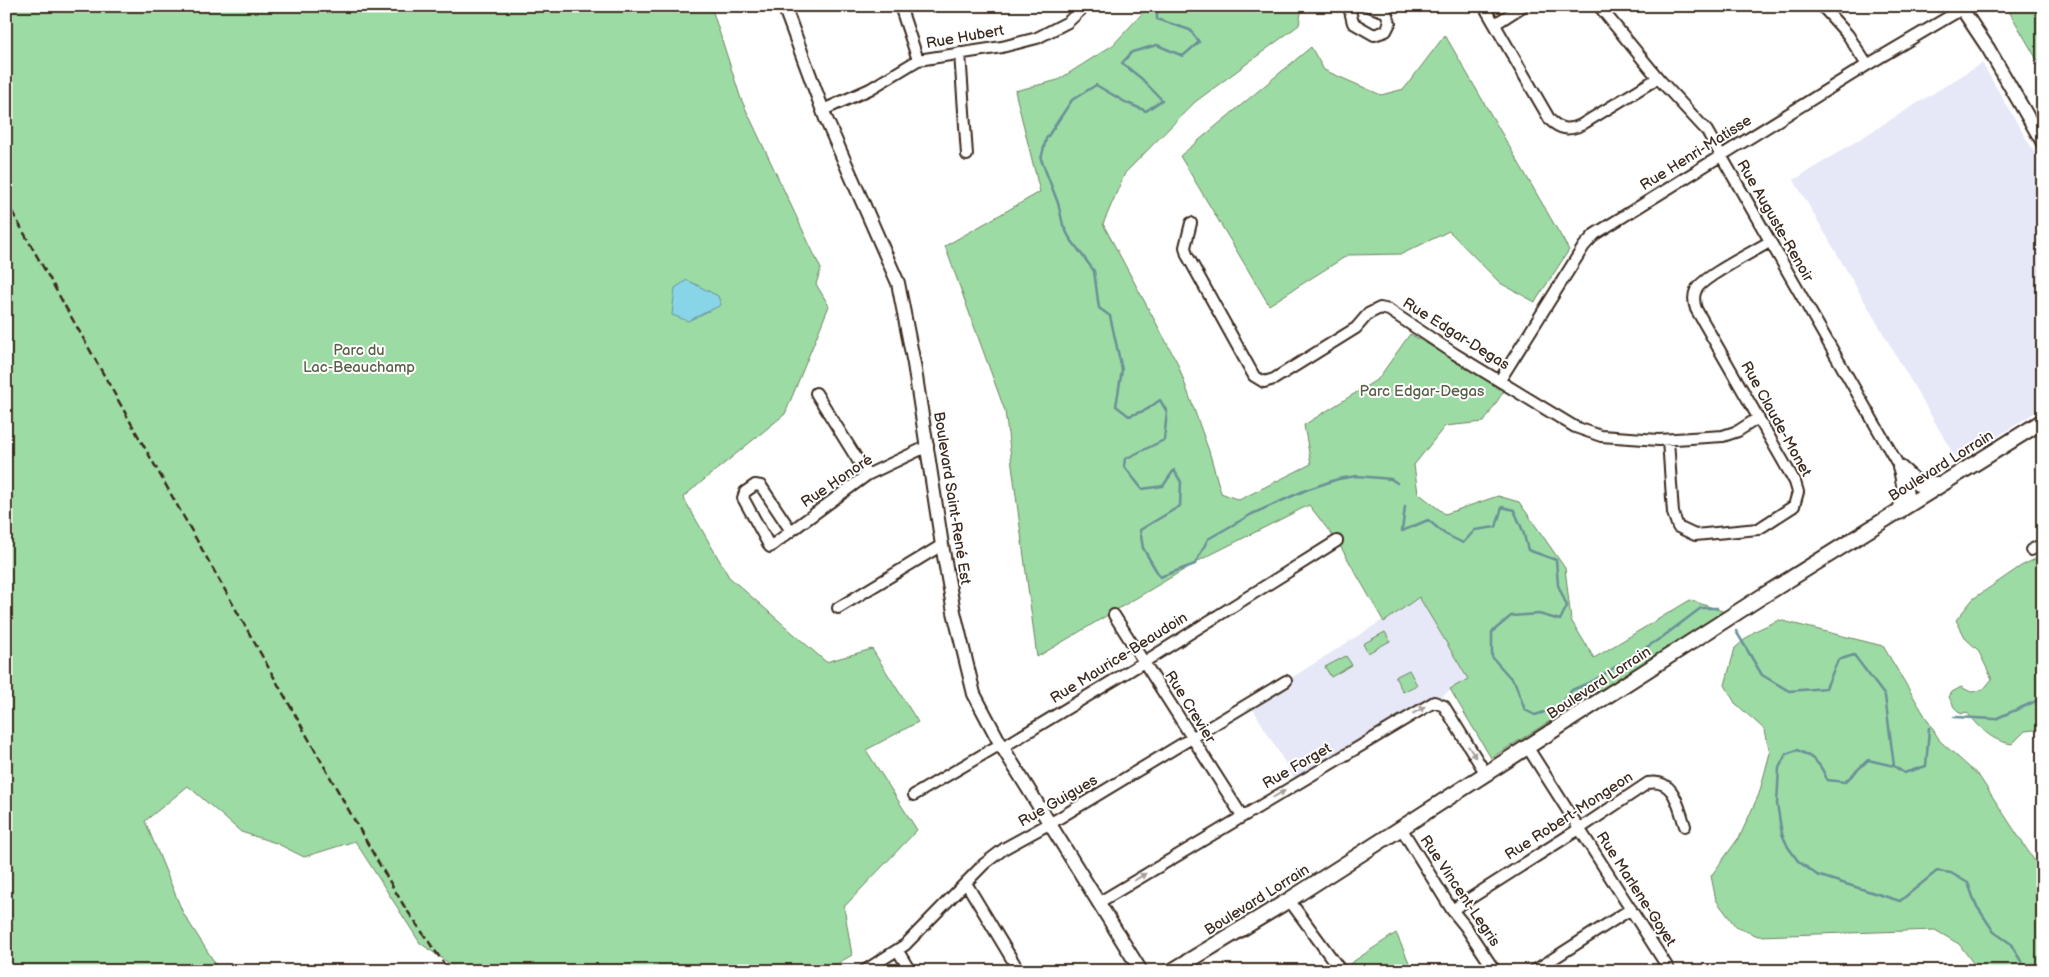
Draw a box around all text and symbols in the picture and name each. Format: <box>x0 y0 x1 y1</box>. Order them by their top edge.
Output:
street label: Rue Hubert <box>925 21 1006 53</box>
street label: Rue Henri-Matisse <box>1637 111 1755 195</box>
street label: Rue Auguste-Renoir <box>1732 157 1818 286</box>
street label: Rue Edgar-Degas <box>1399 294 1513 375</box>
park label: Parc du Lac-Beauchamp <box>303 341 415 377</box>
street label: Rue Claude-Monet <box>1736 358 1816 480</box>
park label: Parc Edgar-Degas <box>1360 382 1485 401</box>
street label: Boulevard Saint-René Est <box>929 410 975 586</box>
street label: Boulevard Lorrain <box>1885 426 1997 506</box>
street label: Rue Honoré <box>797 450 877 512</box>
street label: Rue Maurice-Beaudoin <box>1047 608 1191 708</box>
street label: Boulevard Lorrain <box>1543 642 1655 724</box>
street label: Rue Crevier <box>1160 667 1220 747</box>
one-way arrow <box>1412 706 1425 715</box>
street label: Rue Forget <box>1259 739 1335 793</box>
one-way arrow <box>1467 745 1476 758</box>
street label: Rue Robert-Mongeon <box>1501 768 1637 864</box>
street label: Rue Guigues <box>1015 770 1102 831</box>
one-way arrow <box>1273 789 1286 798</box>
street label: Rue Marlene-Goyet <box>1592 828 1680 950</box>
street label: Rue Vincent-Legris <box>1416 832 1505 951</box>
street label: Boulevard Lorrain <box>1201 860 1313 940</box>
one-way arrow <box>1133 873 1146 882</box>

